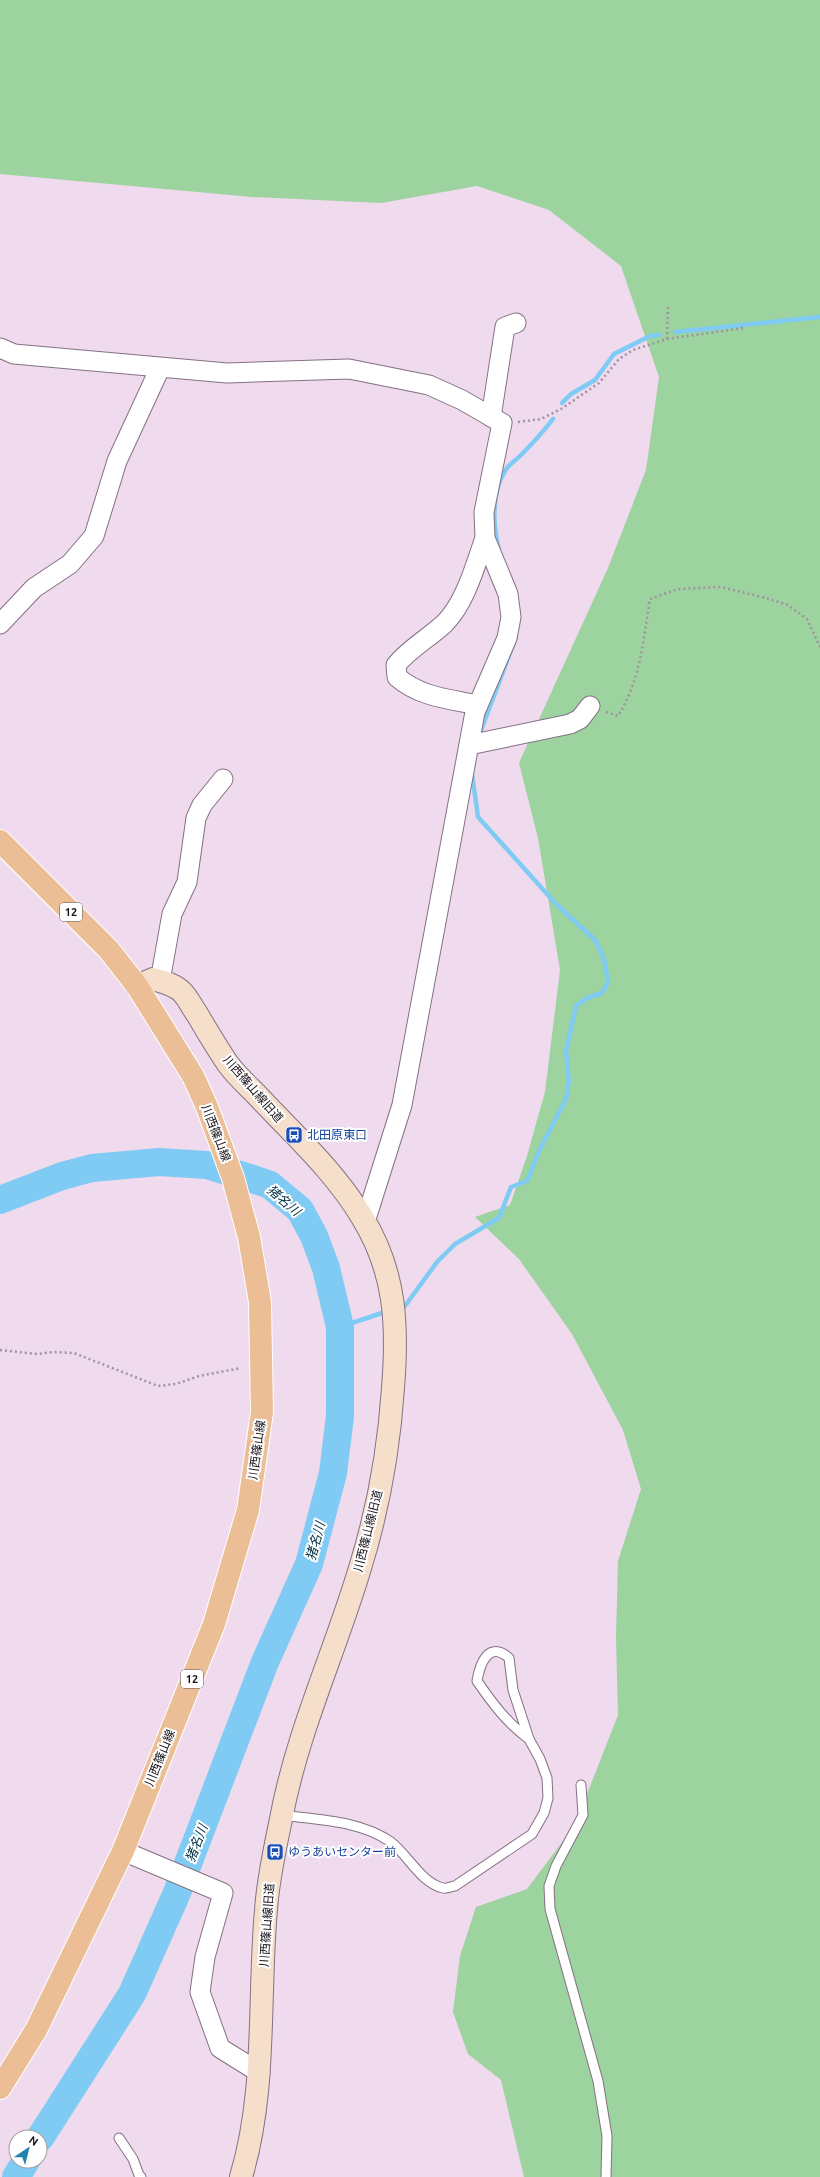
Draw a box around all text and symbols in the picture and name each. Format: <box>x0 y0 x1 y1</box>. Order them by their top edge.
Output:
road number: 12 <box>60 903 82 921</box>
street label: 川西篠山線旧道 <box>221 1053 286 1125</box>
street label: 川西篠山線 <box>200 1102 233 1163</box>
bus stop icon: 北田原東口 <box>284 1125 304 1145</box>
place label: 北田原東口 <box>307 1128 367 1141</box>
water label: 猪名川 <box>265 1182 305 1219</box>
street label: 川西篠山線 <box>246 1419 267 1481</box>
street label: 川西篠山線旧道 <box>351 1489 384 1573</box>
water label: 猪名川 <box>303 1518 327 1562</box>
road number: 12 <box>181 1670 203 1688</box>
street label: 川西篠山線 <box>142 1728 177 1788</box>
water label: 猪名川 <box>182 1820 210 1864</box>
bus stop icon: ゆうあいセンター前 <box>265 1842 285 1862</box>
place label: ゆうあいセンター前 <box>288 1845 396 1858</box>
street label: 川西篠山線旧道 <box>257 1883 276 1967</box>
north arrow <box>8 2129 48 2169</box>
text: N <box>27 2134 41 2148</box>

